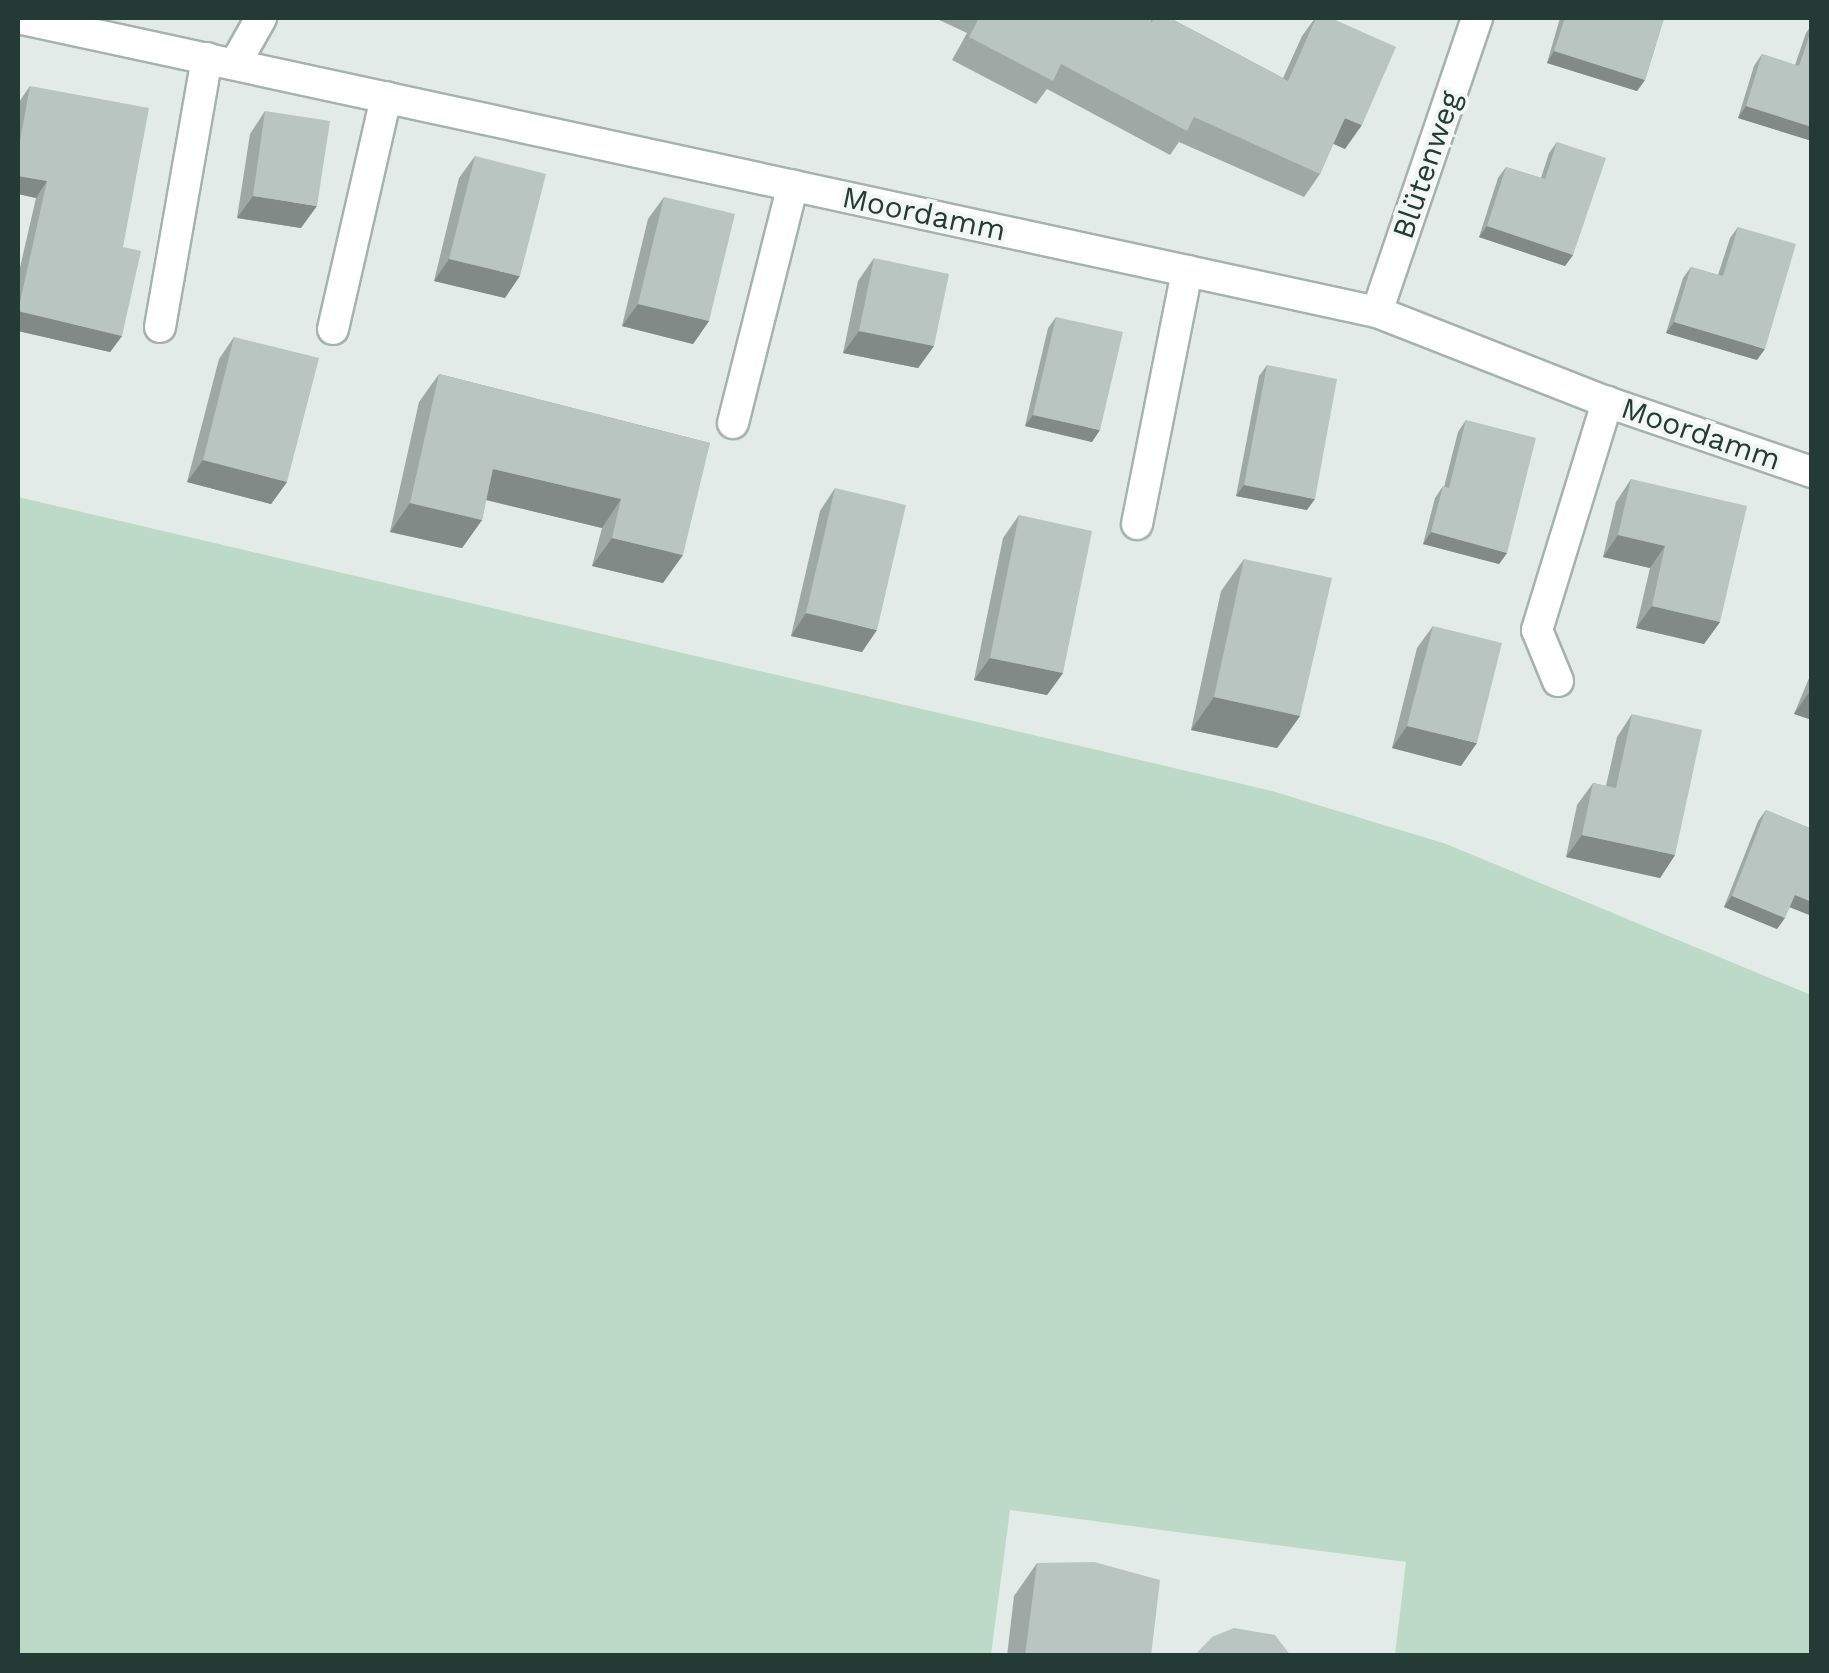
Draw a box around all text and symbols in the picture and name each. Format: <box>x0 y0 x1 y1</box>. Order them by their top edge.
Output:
street label: Blütenweg <box>1385 87 1469 243</box>
street label: Moordamm <box>839 179 1009 249</box>
street label: Moordamm <box>1617 390 1785 478</box>

